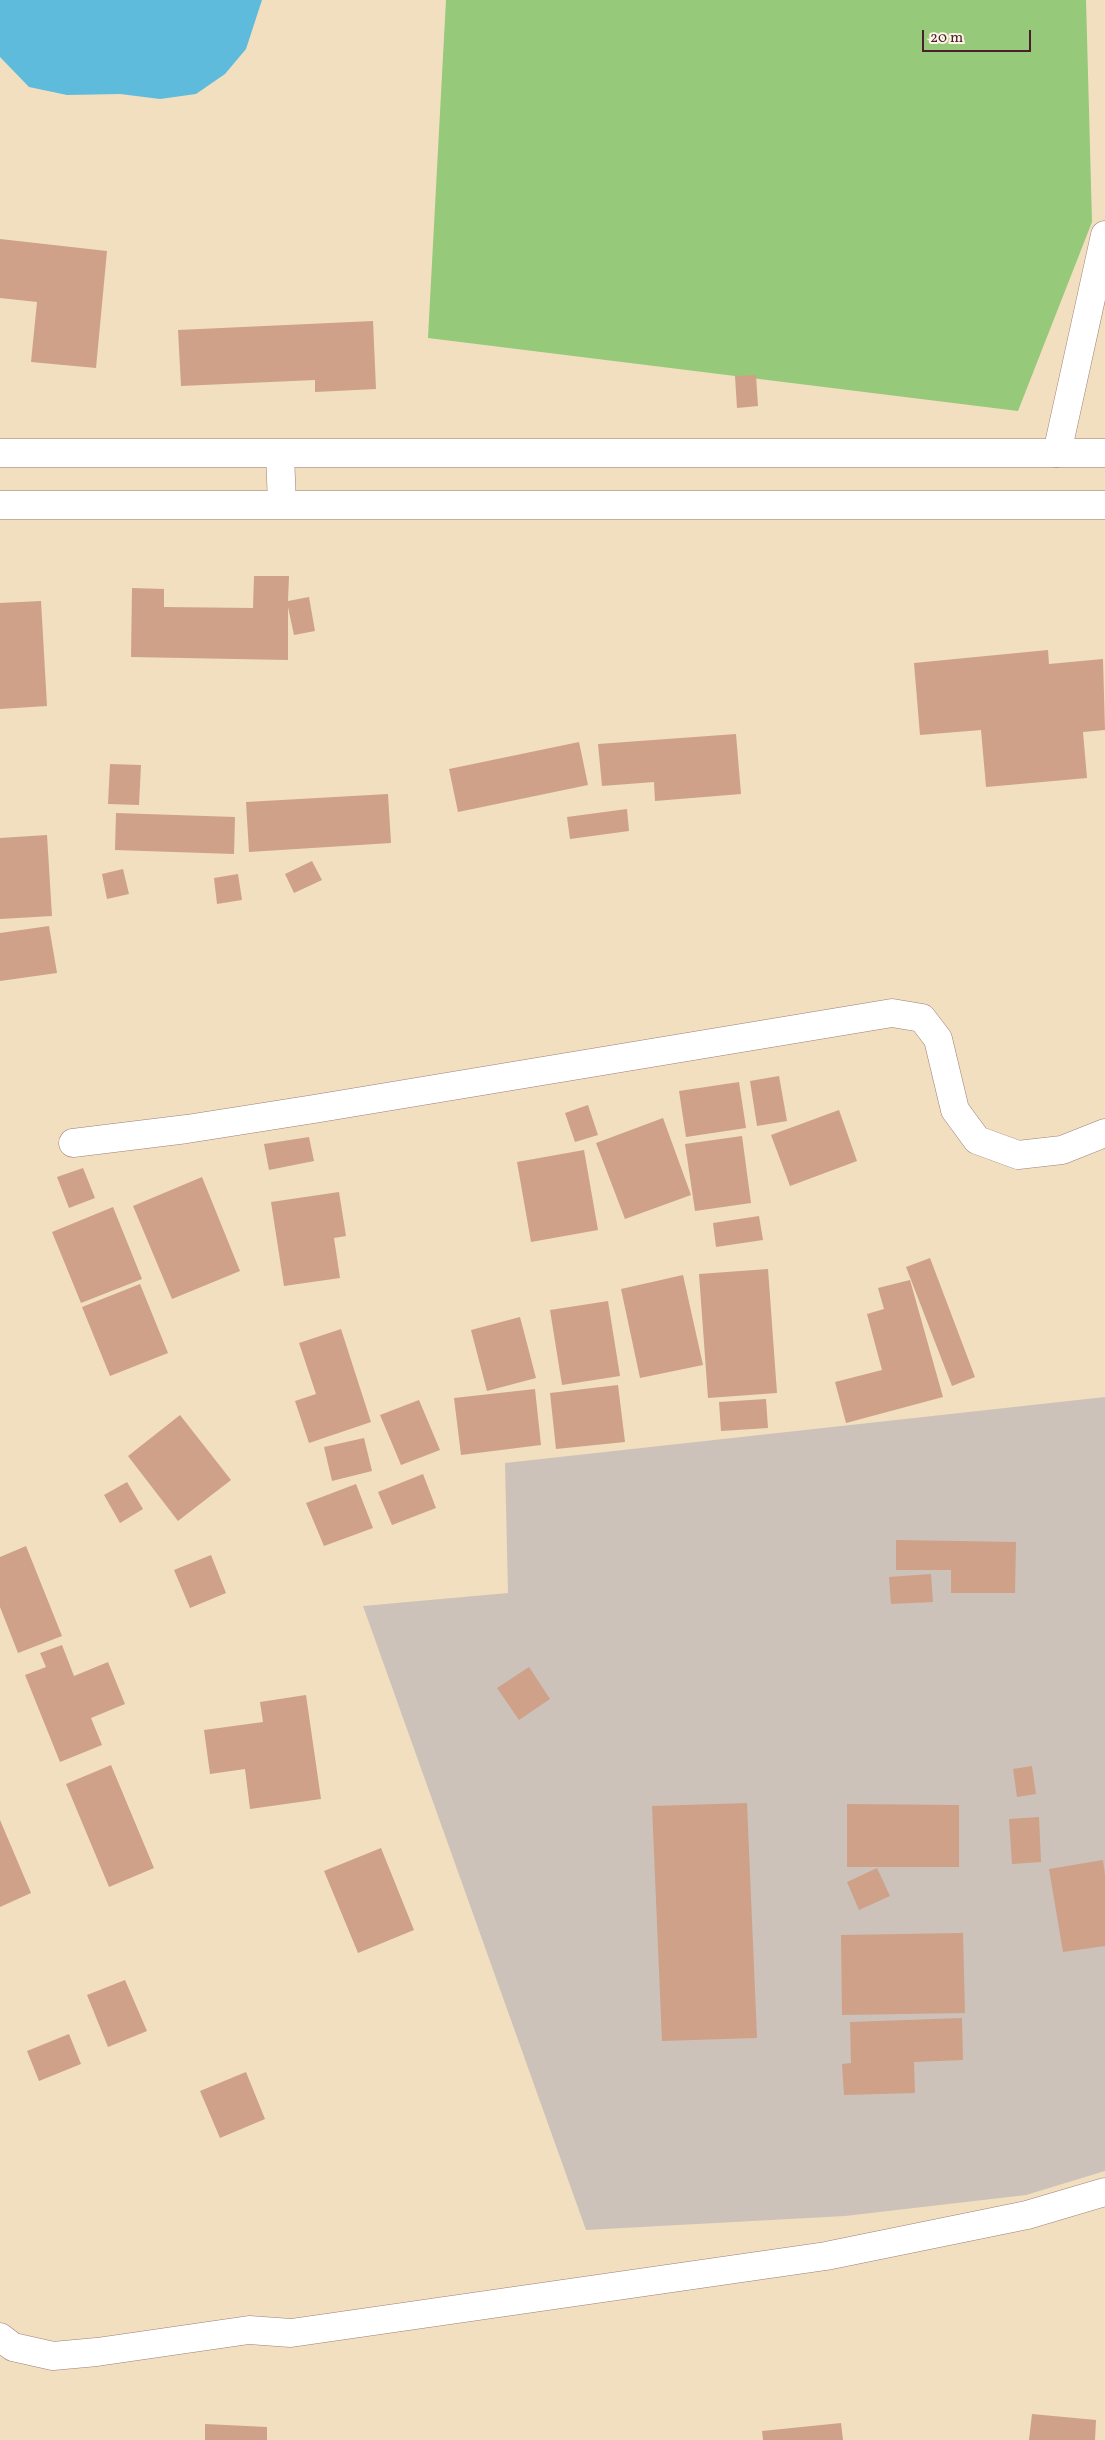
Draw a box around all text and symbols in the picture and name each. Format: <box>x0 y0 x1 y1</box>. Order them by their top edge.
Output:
scale bar <box>925 20 1034 52</box>
text: 20 m <box>930 28 963 49</box>

